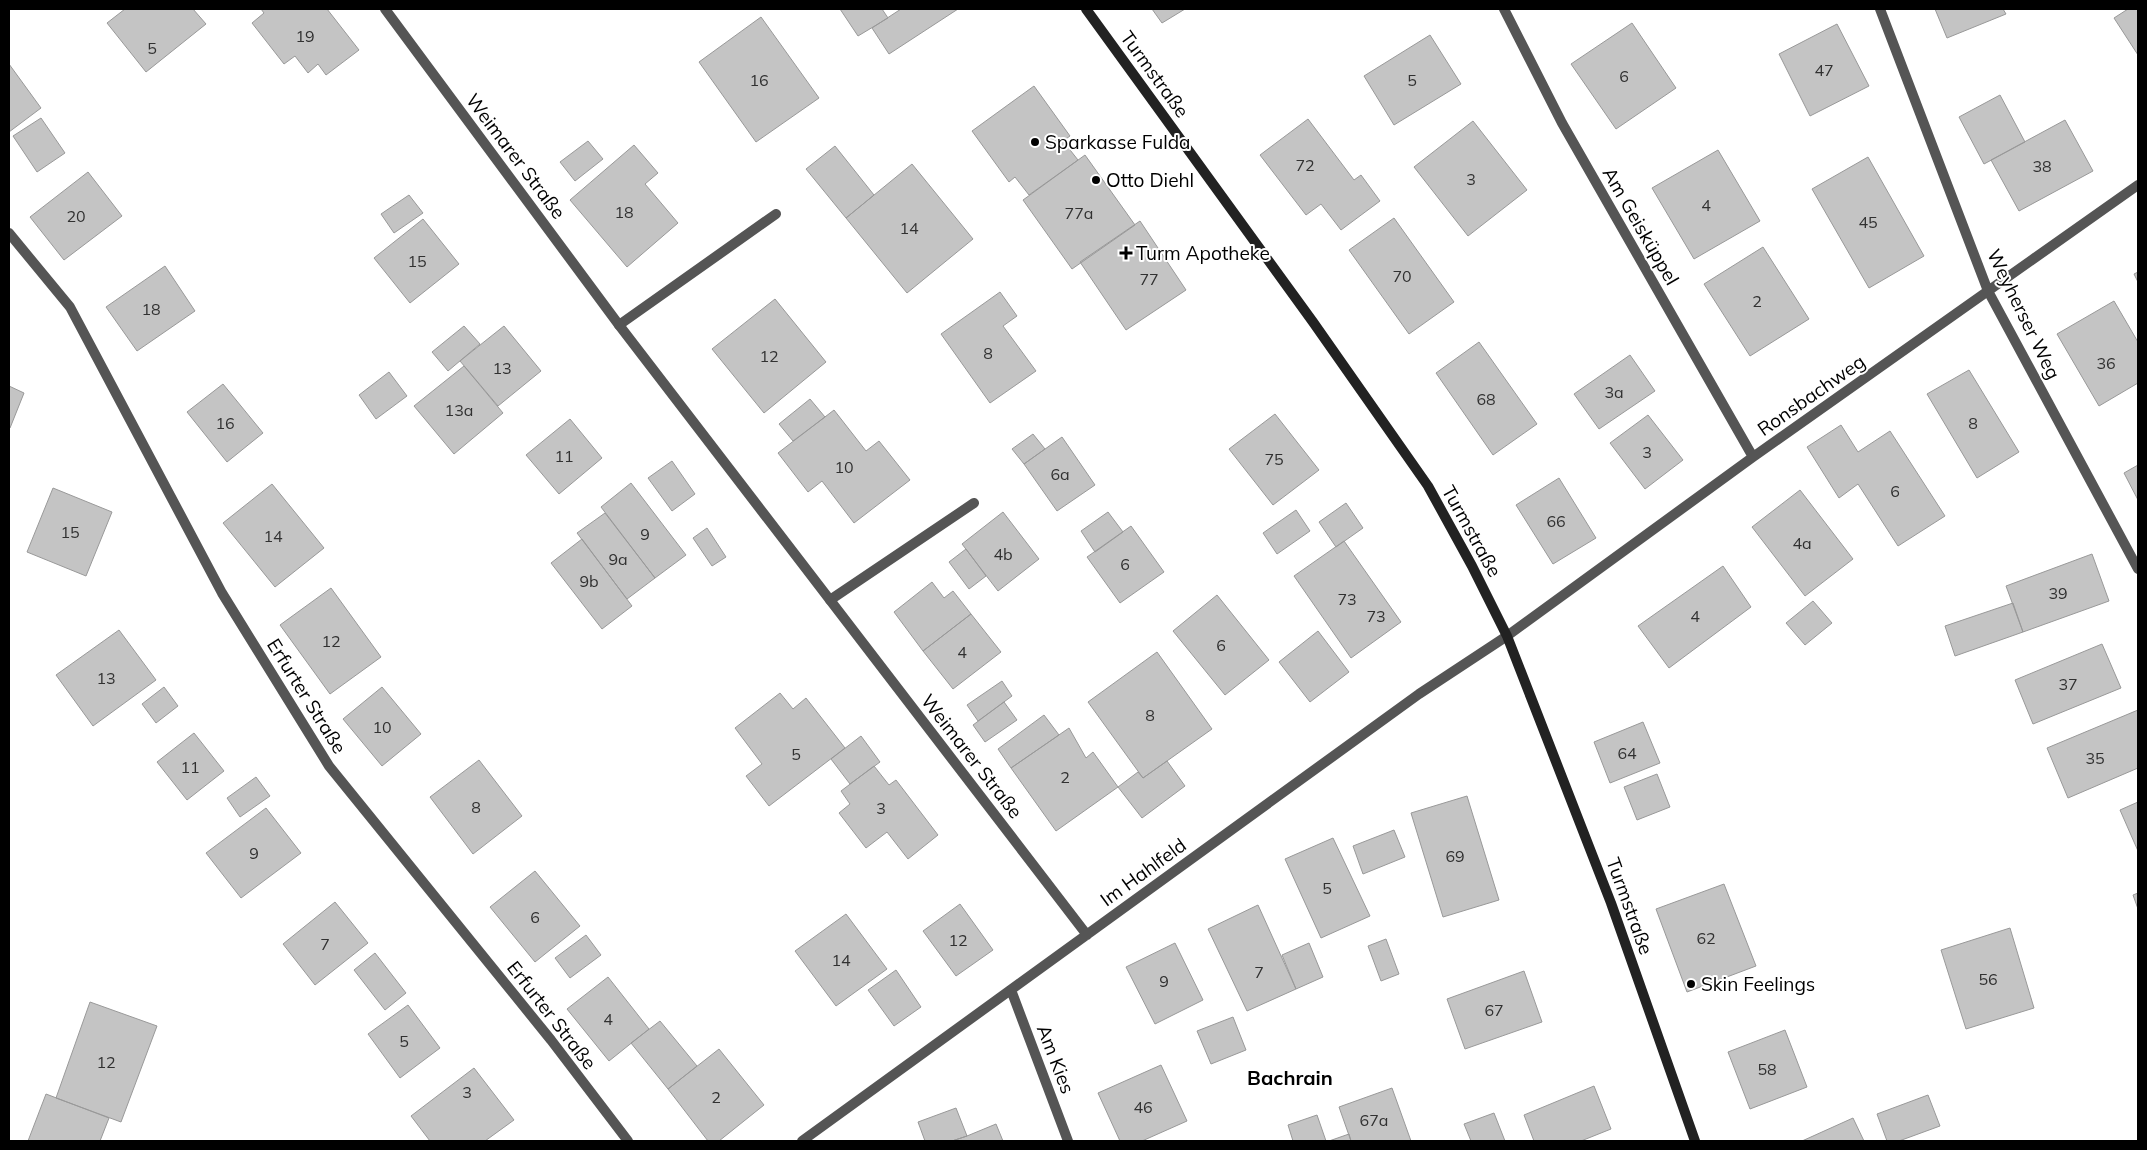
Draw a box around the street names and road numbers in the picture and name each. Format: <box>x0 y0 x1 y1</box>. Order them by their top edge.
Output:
street label: Turmstraße <box>1116 26 1194 122</box>
street label: Weimarer Straße <box>461 88 571 224</box>
street label: Am Geisküppel <box>1598 163 1684 289</box>
street label: Weyherser Weg <box>1982 245 2066 383</box>
street label: Ronsbachweg <box>1753 349 1869 441</box>
street label: Turmstraße <box>1437 481 1507 581</box>
street label: Erfurter Straße <box>262 634 352 758</box>
street label: Weimarer Straße <box>916 689 1028 823</box>
street label: Im Hahlfeld <box>1095 833 1191 911</box>
street label: Turmstraße <box>1601 854 1659 958</box>
street label: Erfurter Straße <box>502 956 602 1074</box>
street label: Am Kies <box>1032 1021 1080 1097</box>

